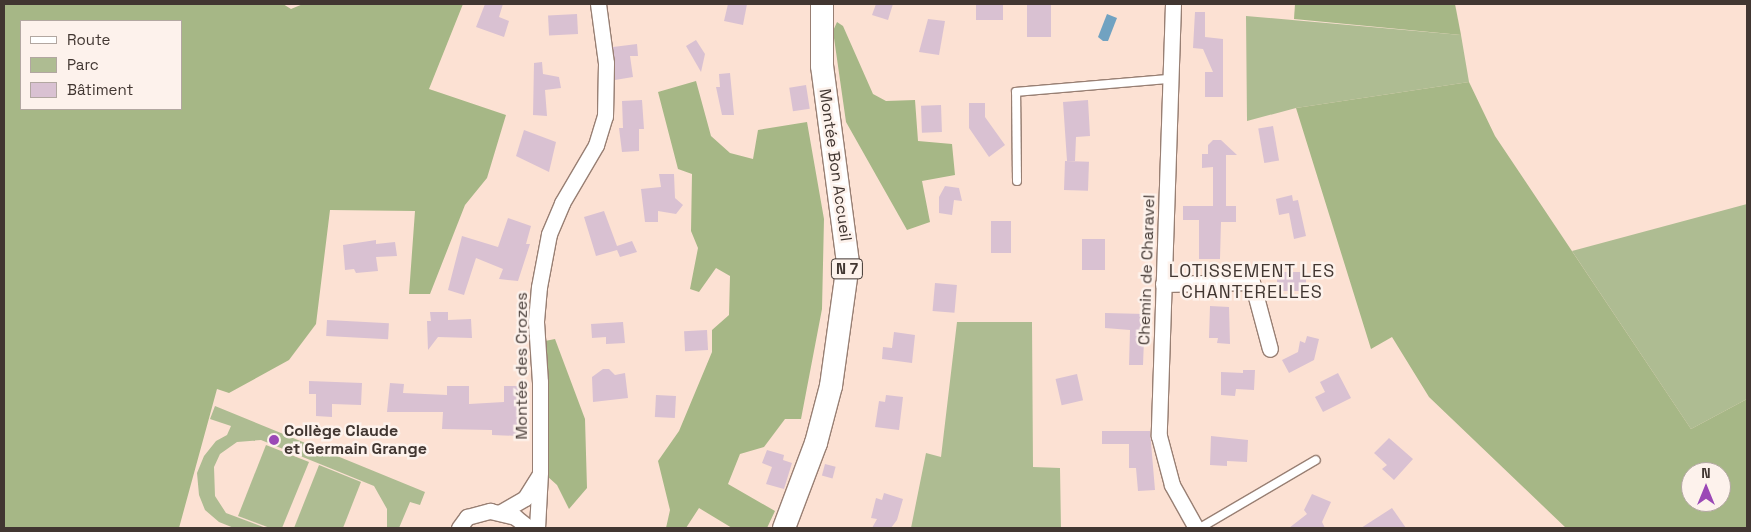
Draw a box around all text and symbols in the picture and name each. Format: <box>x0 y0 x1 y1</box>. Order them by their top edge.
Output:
legend <box>20 20 182 110</box>
text: Route <box>67 30 110 49</box>
text: Parc <box>67 55 99 74</box>
text: Bâtiment <box>67 80 133 99</box>
street label: Montée Bon Accueil <box>815 87 855 243</box>
street label: Chemin de Charavel <box>1135 194 1159 346</box>
road number: N 7 <box>831 256 863 282</box>
district label: LOTISSEMENT LES CHANTERELLES <box>1167 261 1337 304</box>
street label: Montée des Crozes <box>512 292 532 440</box>
place label: Collège Claude et Germain Grange <box>284 421 427 459</box>
marker: Collège Claude et Germain Grange <box>268 434 280 446</box>
north arrow <box>1681 462 1731 512</box>
text: N <box>1701 464 1711 482</box>

